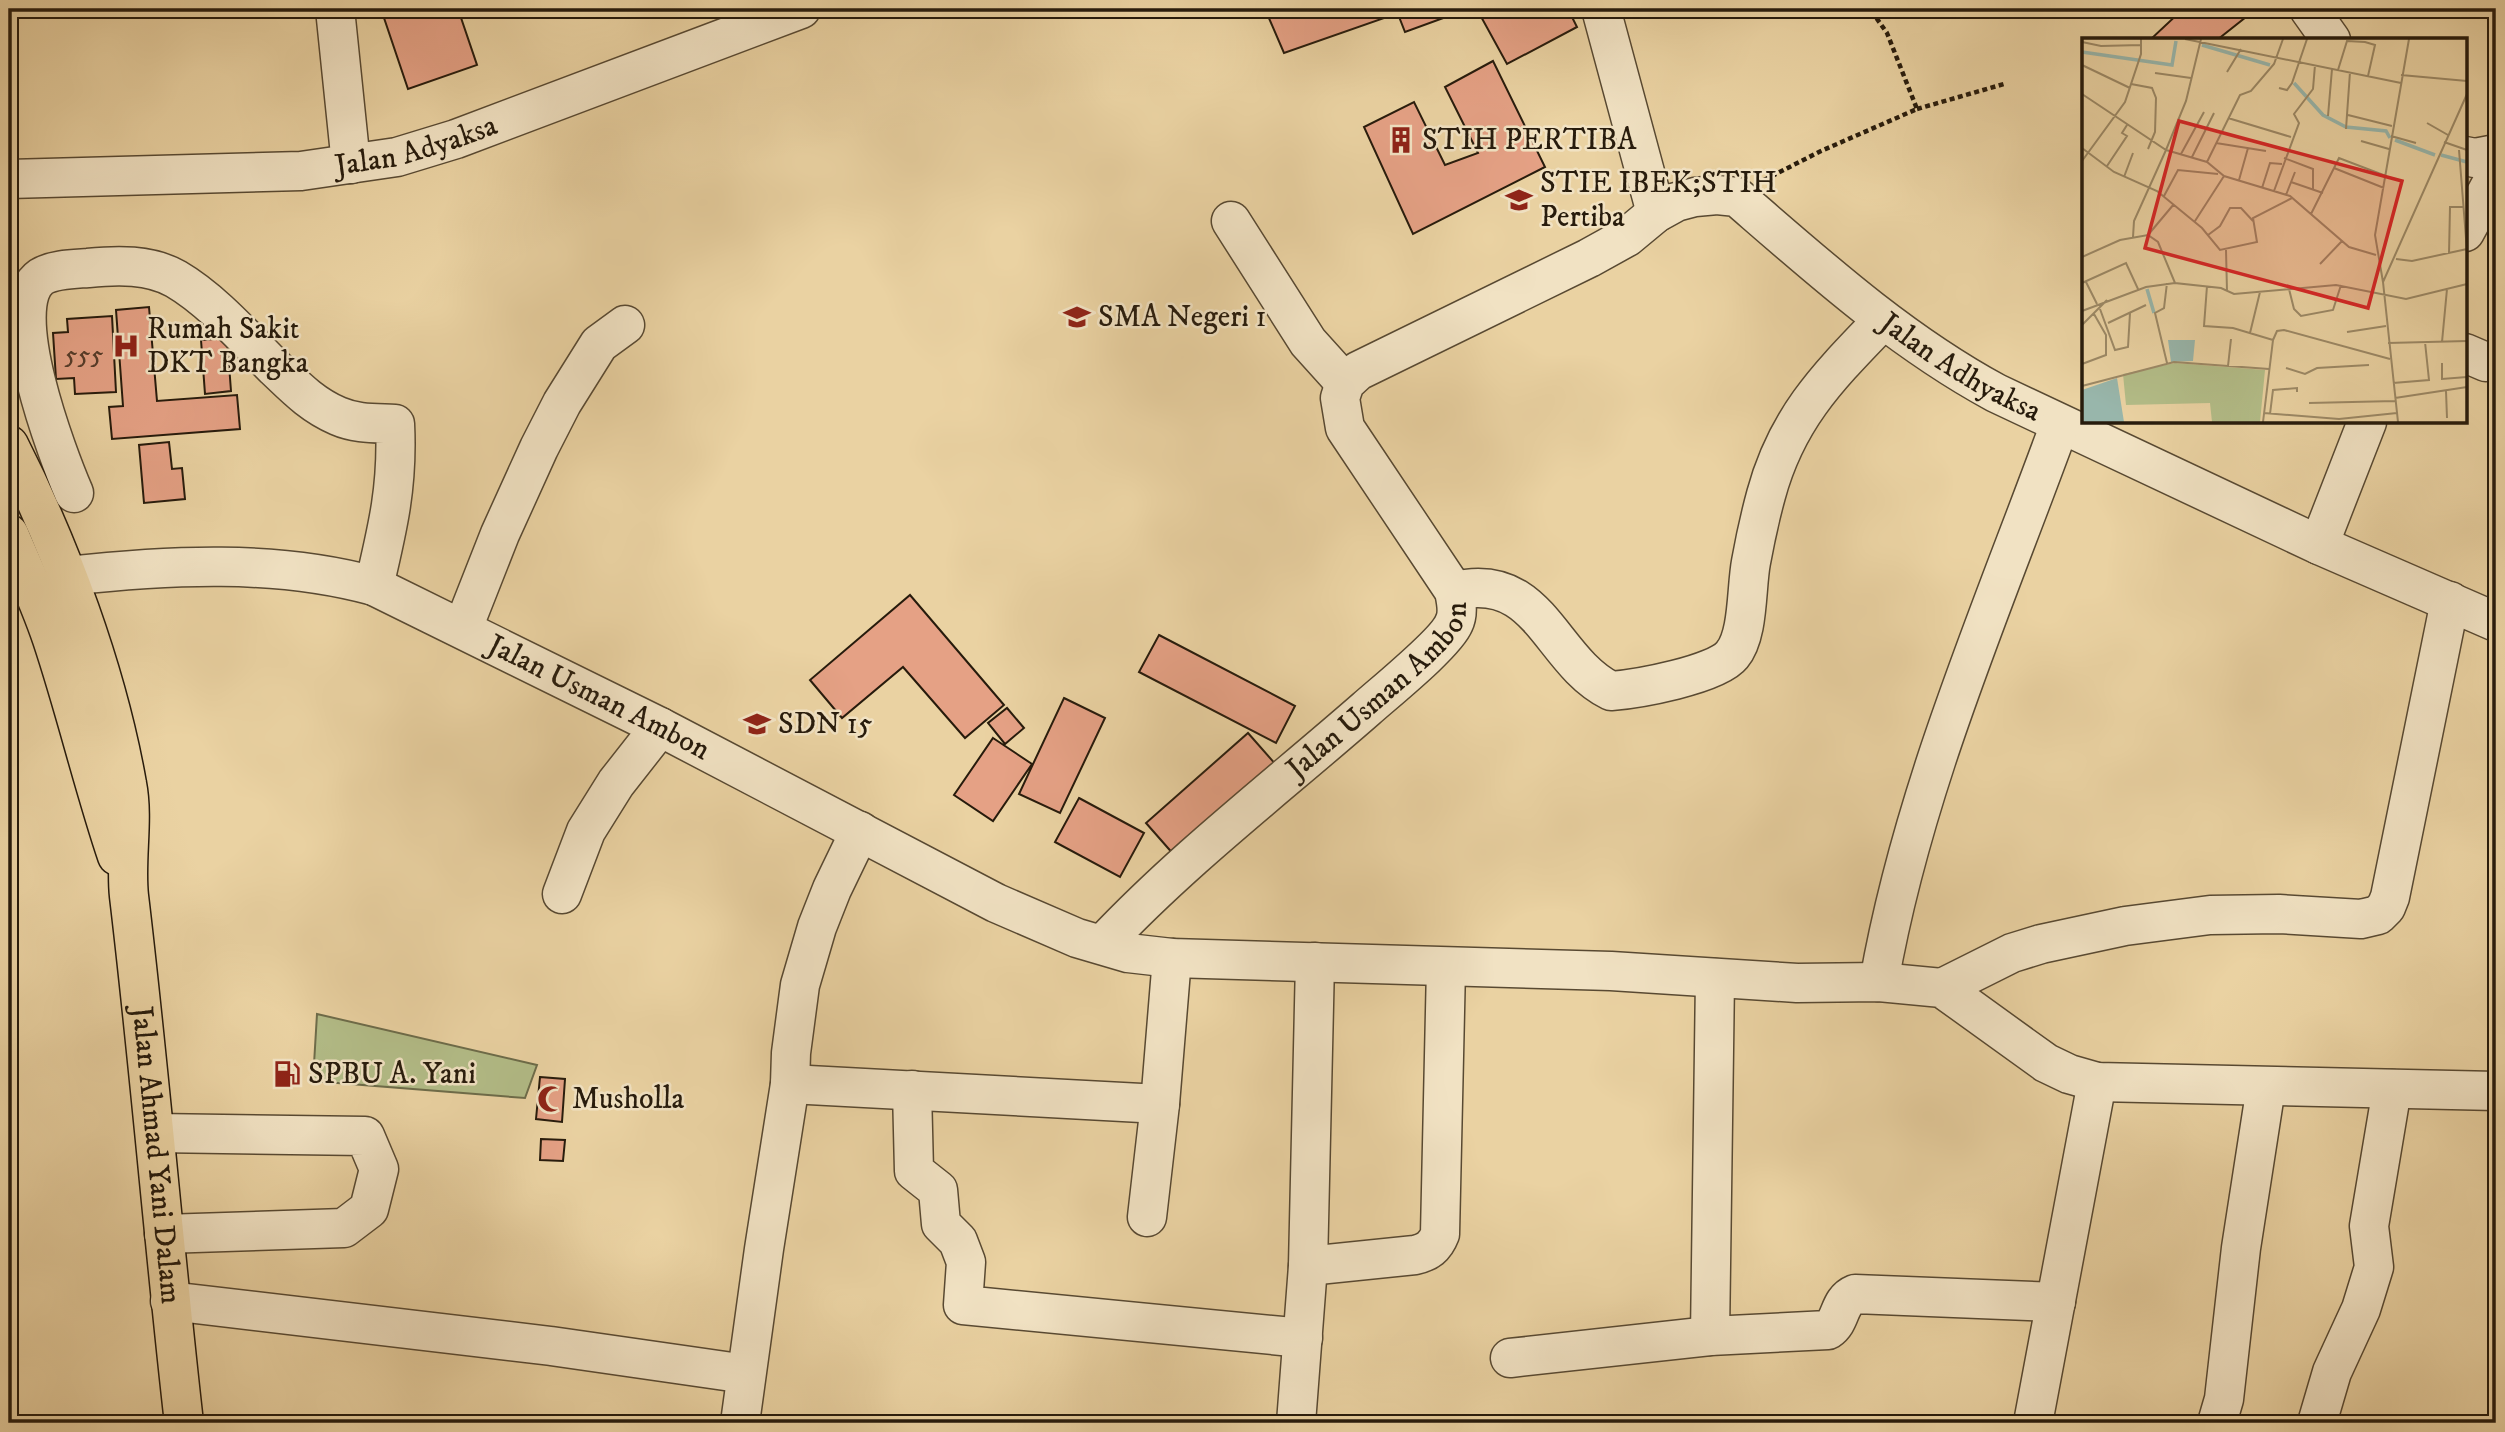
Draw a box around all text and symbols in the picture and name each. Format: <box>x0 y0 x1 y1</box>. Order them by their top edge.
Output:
inset map <box>2082 38 2466 424</box>
street label: Jalan Adyaksa <box>330 107 502 185</box>
place label: STIH PERTIBA <box>1422 122 1637 159</box>
building icon: STIH PERTIBA <box>1386 125 1416 155</box>
place label: STIE IBEK;STIH Pertiba <box>1540 165 1777 236</box>
school or university icon: STIE IBEK;STIH Pertiba <box>1504 185 1534 215</box>
place label: SMA Negeri 1 <box>1098 299 1267 336</box>
school or university icon: SMA Negeri 1 <box>1062 302 1092 332</box>
street label: Jalan Adhyaksa <box>1870 303 2047 430</box>
place label: Rumah Sakit DKT Bangka <box>147 311 309 382</box>
hospital icon: Rumah Sakit DKT Bangka <box>111 331 141 361</box>
house number: 555 <box>65 339 103 372</box>
street label: Jalan Usman Ambon <box>1277 601 1475 789</box>
street label: Jalan Usman Ambon <box>479 625 717 769</box>
place label: SDN 15 <box>778 706 873 743</box>
school or university icon: SDN 15 <box>742 709 772 739</box>
street label: Jalan Ahmad Yani Dalam <box>123 1002 190 1306</box>
place label: SPBU A. Yani <box>308 1056 476 1093</box>
fuel station icon: SPBU A. Yani <box>272 1059 302 1089</box>
place label: Musholla <box>572 1081 685 1118</box>
mosque icon: Musholla <box>536 1084 566 1114</box>

